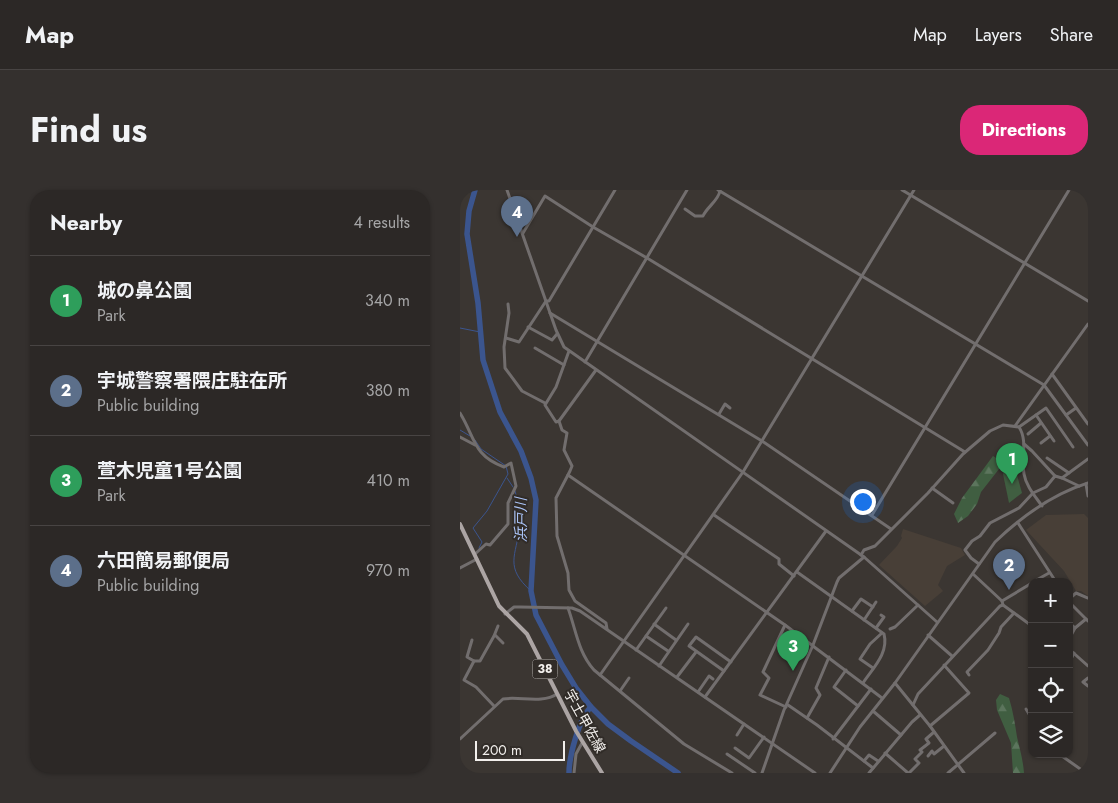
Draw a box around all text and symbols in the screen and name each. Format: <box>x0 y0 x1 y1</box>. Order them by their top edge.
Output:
text: Map <box>25 17 74 52</box>
text: Map <box>913 22 947 48</box>
text: Layers <box>975 22 1022 48</box>
text: Share <box>1050 22 1093 48</box>
text: Find us <box>30 105 147 155</box>
button: Directions <box>960 105 1088 155</box>
pin: 4 <box>501 196 533 237</box>
text: Nearby <box>50 208 122 238</box>
text: 4 results <box>354 211 410 234</box>
text: 城の鼻公園 <box>97 277 192 304</box>
text: 1 <box>62 289 70 312</box>
text: 340 m <box>365 289 410 312</box>
text: Park <box>97 304 126 327</box>
text: 宇城警察署隈庄駐在所 <box>97 367 287 394</box>
text: 2 <box>61 379 71 402</box>
text: 380 m <box>366 379 410 402</box>
text: Public building <box>97 394 199 417</box>
pin: 1 <box>996 443 1028 484</box>
text: 萱木児童１号公園 <box>97 457 242 484</box>
text: 3 <box>61 469 71 492</box>
text: 410 m <box>367 469 410 492</box>
text: Park <box>97 484 126 507</box>
your location <box>850 489 876 515</box>
water label: 浜戸川 <box>510 496 532 543</box>
text: 六田簡易郵便局 <box>97 547 230 574</box>
pin: 2 <box>993 549 1025 590</box>
text: 4 <box>60 559 72 582</box>
text: 970 m <box>366 559 410 582</box>
text: Public building <box>97 574 199 597</box>
map controls <box>1028 578 1073 758</box>
button: + <box>1028 578 1073 623</box>
button: − <box>1028 623 1073 668</box>
pin: 3 <box>777 630 809 671</box>
road number: 38 <box>532 659 558 678</box>
button: locate <box>1028 668 1073 713</box>
street label: 宇土甲佐線 <box>559 686 611 756</box>
button: layers <box>1028 713 1073 758</box>
scale bar <box>475 738 565 761</box>
text: 200 m <box>482 740 522 760</box>

